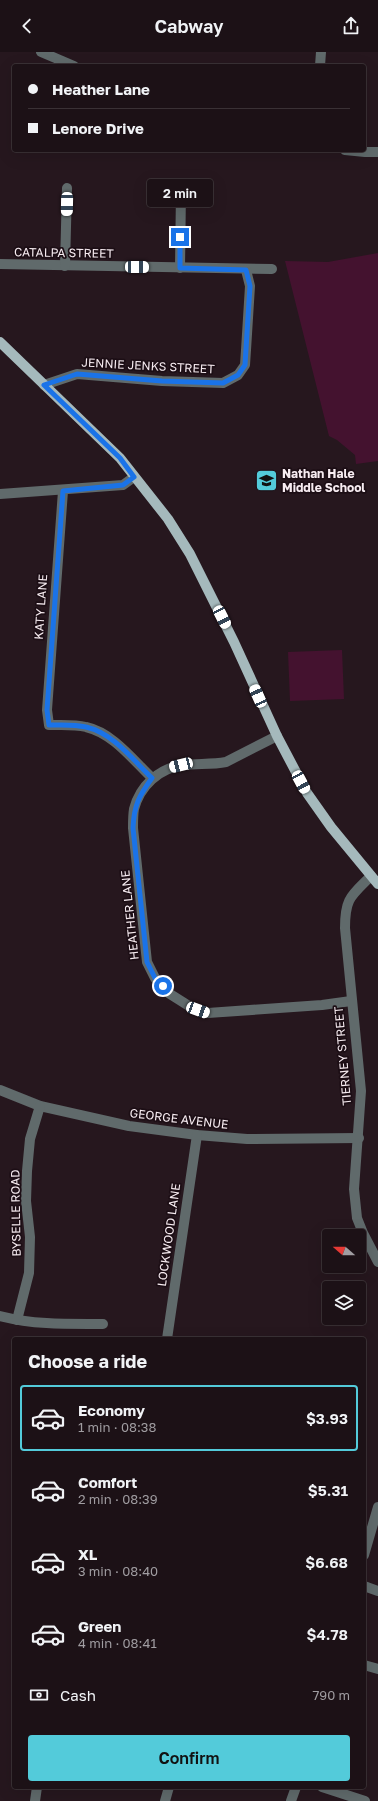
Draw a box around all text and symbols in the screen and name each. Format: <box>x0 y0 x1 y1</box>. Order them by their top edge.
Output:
icon: back <box>16 15 38 37</box>
text: Cabway <box>154 15 224 37</box>
icon: share <box>340 15 362 37</box>
text: Heather Lane <box>52 80 150 98</box>
text: Lenore Drive <box>52 119 144 137</box>
callout: 2 min <box>147 179 213 207</box>
text: 2 min <box>163 185 197 201</box>
car <box>61 192 73 216</box>
route end <box>171 228 189 246</box>
street label: CATALPA STREET <box>14 244 115 261</box>
car <box>125 261 149 273</box>
street label: JENNIE JENKS STREET <box>81 355 216 377</box>
place label: Nathan Hale Middle School <box>282 466 365 495</box>
school or university icon: Nathan Hale Middle School <box>254 468 280 494</box>
street label: KATY LANE <box>31 574 50 640</box>
car <box>211 604 233 630</box>
car <box>248 683 268 709</box>
car <box>168 756 194 774</box>
car <box>290 769 312 795</box>
street label: HEATHER LANE <box>117 869 142 961</box>
route start <box>154 977 172 995</box>
car <box>185 1000 211 1020</box>
street label: TIERNEY STREET <box>331 1005 354 1106</box>
street label: GEORGE AVENUE <box>129 1105 229 1132</box>
street label: BYSELLE ROAD <box>7 1169 24 1257</box>
street label: LOCKWOOD LANE <box>154 1182 183 1287</box>
north arrow <box>322 1229 366 1273</box>
map controls <box>322 1229 366 1325</box>
button: layers <box>322 1281 366 1325</box>
text: Choose a ride <box>28 1350 147 1372</box>
icon: car <box>30 1400 66 1436</box>
text: Economy <box>78 1401 145 1419</box>
text: $3.93 <box>306 1409 348 1427</box>
text: 1 min · 08:38 <box>78 1419 156 1435</box>
icon: car <box>30 1472 66 1508</box>
text: Comfort <box>78 1473 137 1491</box>
text: $5.31 <box>308 1481 348 1499</box>
text: 2 min · 08:39 <box>78 1491 158 1507</box>
icon: car <box>30 1544 66 1580</box>
text: XL <box>78 1545 97 1563</box>
text: $6.68 <box>305 1553 348 1571</box>
text: 3 min · 08:40 <box>78 1563 158 1579</box>
icon: car <box>30 1616 66 1652</box>
text: Green <box>78 1617 121 1635</box>
text: $4.78 <box>307 1625 348 1643</box>
text: 4 min · 08:41 <box>78 1635 157 1651</box>
icon: cash <box>28 1684 50 1706</box>
text: Cash <box>60 1686 96 1704</box>
text: 790 m <box>312 1687 350 1703</box>
button: Confirm <box>28 1735 350 1781</box>

